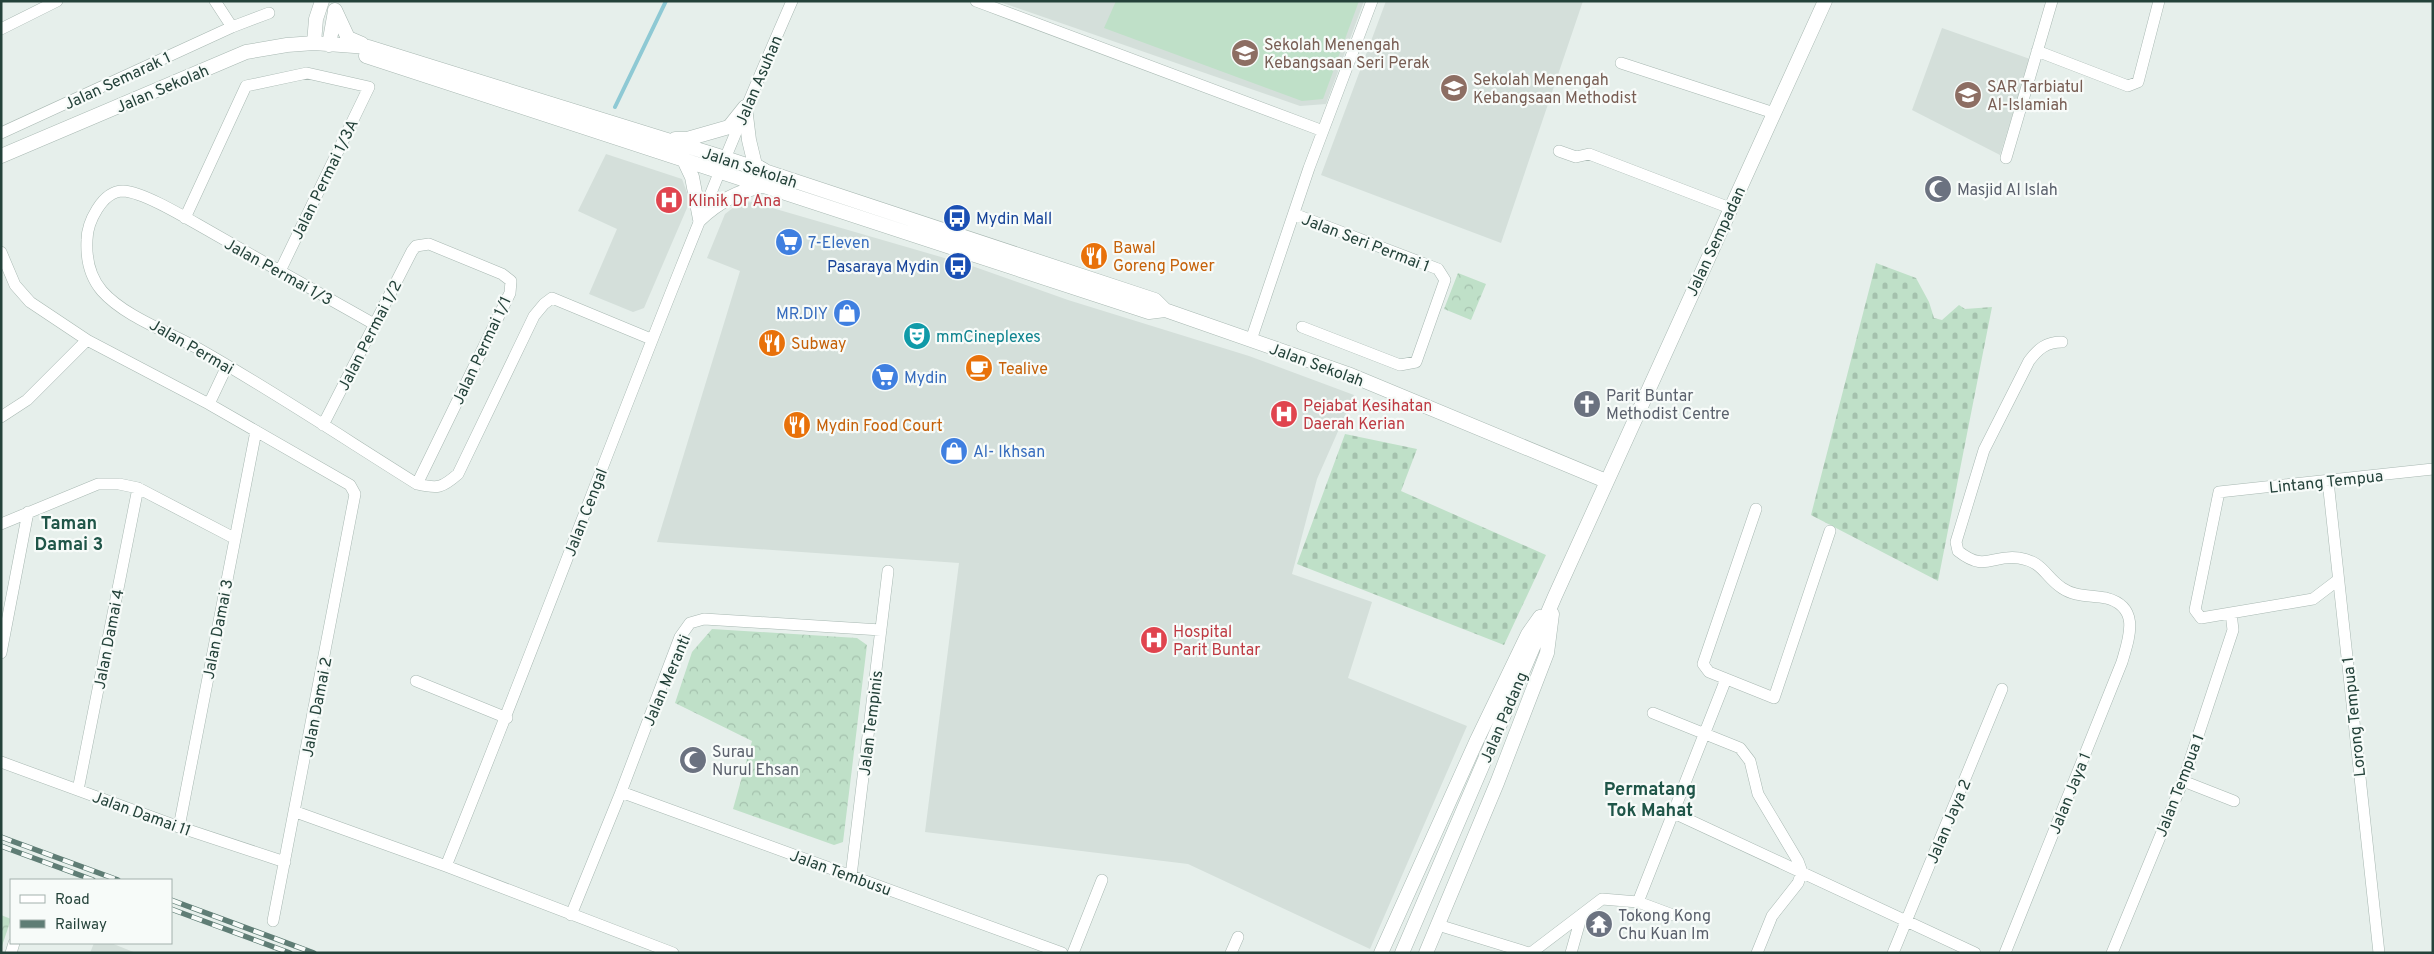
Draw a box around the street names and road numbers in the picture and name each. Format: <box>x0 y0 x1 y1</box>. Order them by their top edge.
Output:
street label: Jalan Asuhan <box>732 33 788 129</box>
street label: Jalan Semarak 1 <box>61 48 174 115</box>
street label: Jalan Sekolah <box>113 61 212 118</box>
street label: Jalan Permai 1/3A <box>288 116 364 243</box>
street label: Jalan Sekolah <box>699 144 800 194</box>
street label: Jalan Sempadan <box>1683 184 1751 300</box>
street label: Jalan Seri Permai 1 <box>1298 210 1432 278</box>
street label: Jalan Permai 1/3 <box>220 235 336 311</box>
street label: Jalan Permai 1/2 <box>334 277 407 394</box>
street label: Jalan Permai 1/1 <box>449 293 517 408</box>
street label: Jalan Permai <box>145 316 237 380</box>
street label: Jalan Sekolah <box>1266 340 1366 392</box>
street label: Jalan Cengal <box>561 466 613 560</box>
street label: Lintang Tempua <box>2268 467 2384 499</box>
street label: Jalan Damai 3 <box>199 578 238 681</box>
street label: Jalan Damai 4 <box>90 587 130 691</box>
street label: Jalan Meranti <box>640 632 696 730</box>
street label: Jalan Damai 2 <box>298 656 337 759</box>
street label: Lorong Tempua 1 <box>2339 656 2371 778</box>
street label: Jalan Tempinis <box>856 669 888 777</box>
street label: Jalan Padang <box>1477 669 1533 766</box>
street label: Jalan Tempua 1 <box>2152 731 2210 840</box>
street label: Jalan Jaya 1 <box>2045 750 2096 837</box>
street label: Jalan Jaya 2 <box>1923 776 1977 867</box>
street label: Jalan Damai 11 <box>89 788 194 842</box>
street label: Jalan Tembusu <box>787 846 894 902</box>

